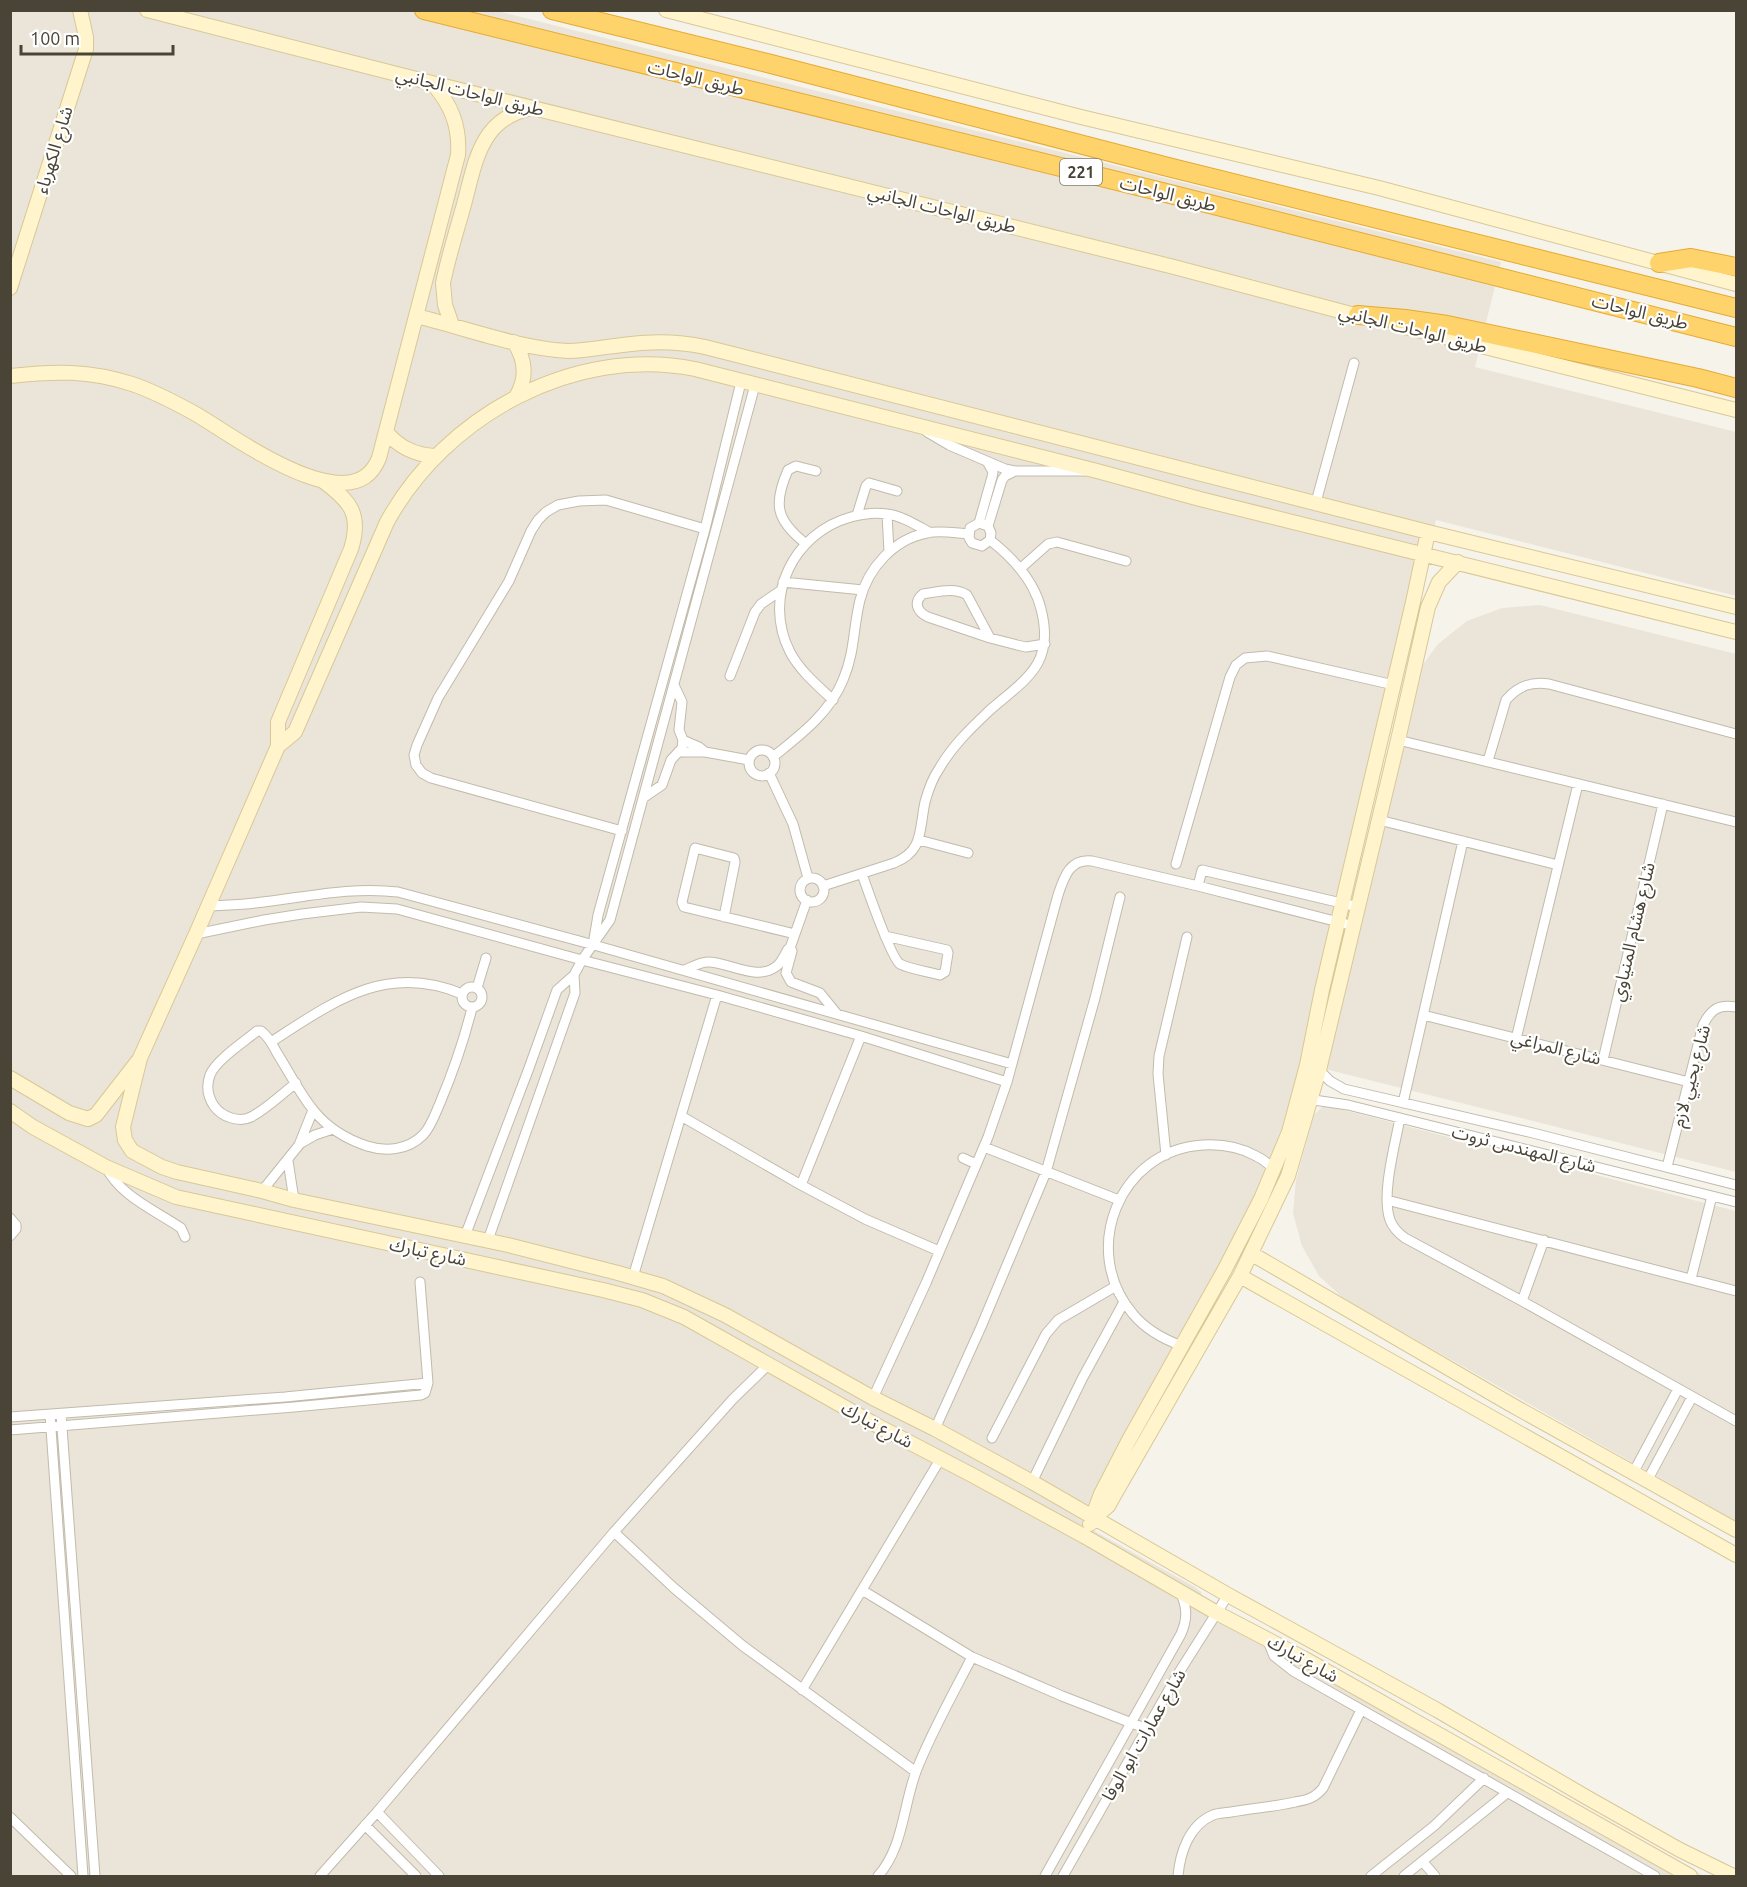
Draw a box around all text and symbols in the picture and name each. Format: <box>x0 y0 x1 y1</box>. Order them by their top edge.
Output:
scale bar <box>21 18 172 56</box>
text: 100 m <box>30 28 80 48</box>
street label: طريق الواحات <box>646 55 746 101</box>
street label: طريق الواحات الجانبي <box>393 63 547 123</box>
street label: شارع الكهرباء <box>30 104 81 197</box>
road number: 221 <box>1060 159 1102 185</box>
street label: طريق الواحات <box>1118 171 1218 217</box>
street label: طريق الواحات الجانبي <box>865 180 1019 240</box>
street label: طريق الواحات <box>1590 289 1690 335</box>
street label: طريق الواحات الجانبي <box>1336 300 1490 360</box>
street label: شارع هشام المنياوي <box>1606 860 1663 1004</box>
street label: شارع يحيي لازم <box>1667 1022 1718 1130</box>
street label: شارع المراغي <box>1508 1026 1603 1073</box>
street label: شارع المهندس ثروت <box>1449 1120 1598 1180</box>
street label: شارع تبارك <box>387 1233 468 1274</box>
street label: شارع تبارك <box>836 1397 917 1456</box>
street label: شارع تبارك <box>1262 1630 1342 1690</box>
street label: شارع عمارات ابو الوفا <box>1097 1665 1193 1806</box>

